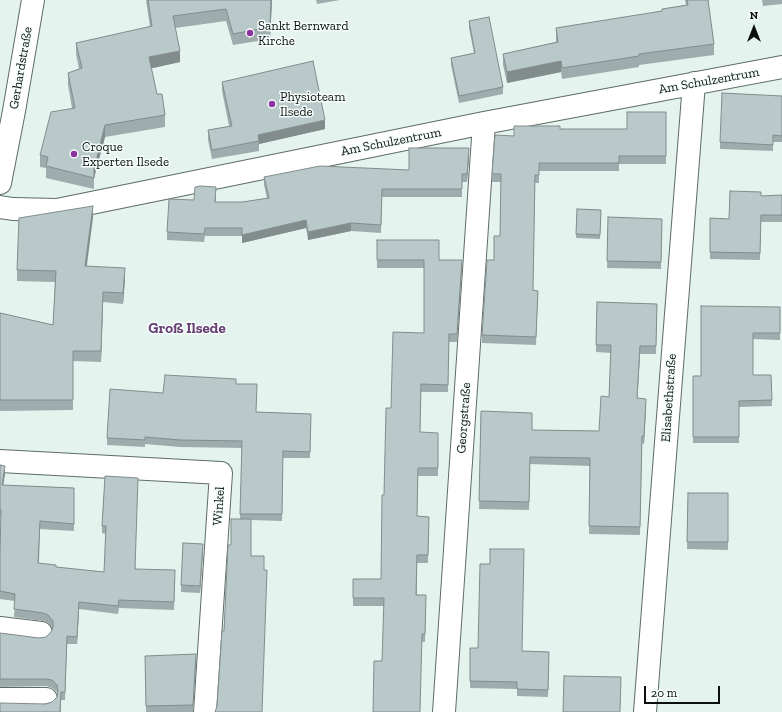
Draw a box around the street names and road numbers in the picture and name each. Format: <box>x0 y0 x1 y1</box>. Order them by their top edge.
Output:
street label: Gerhardstraße <box>6 26 36 110</box>
street label: Am Schulzentrum <box>657 64 761 98</box>
street label: Am Schulzentrum <box>339 125 443 159</box>
street label: Elisabethstraße <box>658 353 680 443</box>
street label: Georgstraße <box>454 382 474 454</box>
street label: Winkel <box>210 486 228 526</box>

